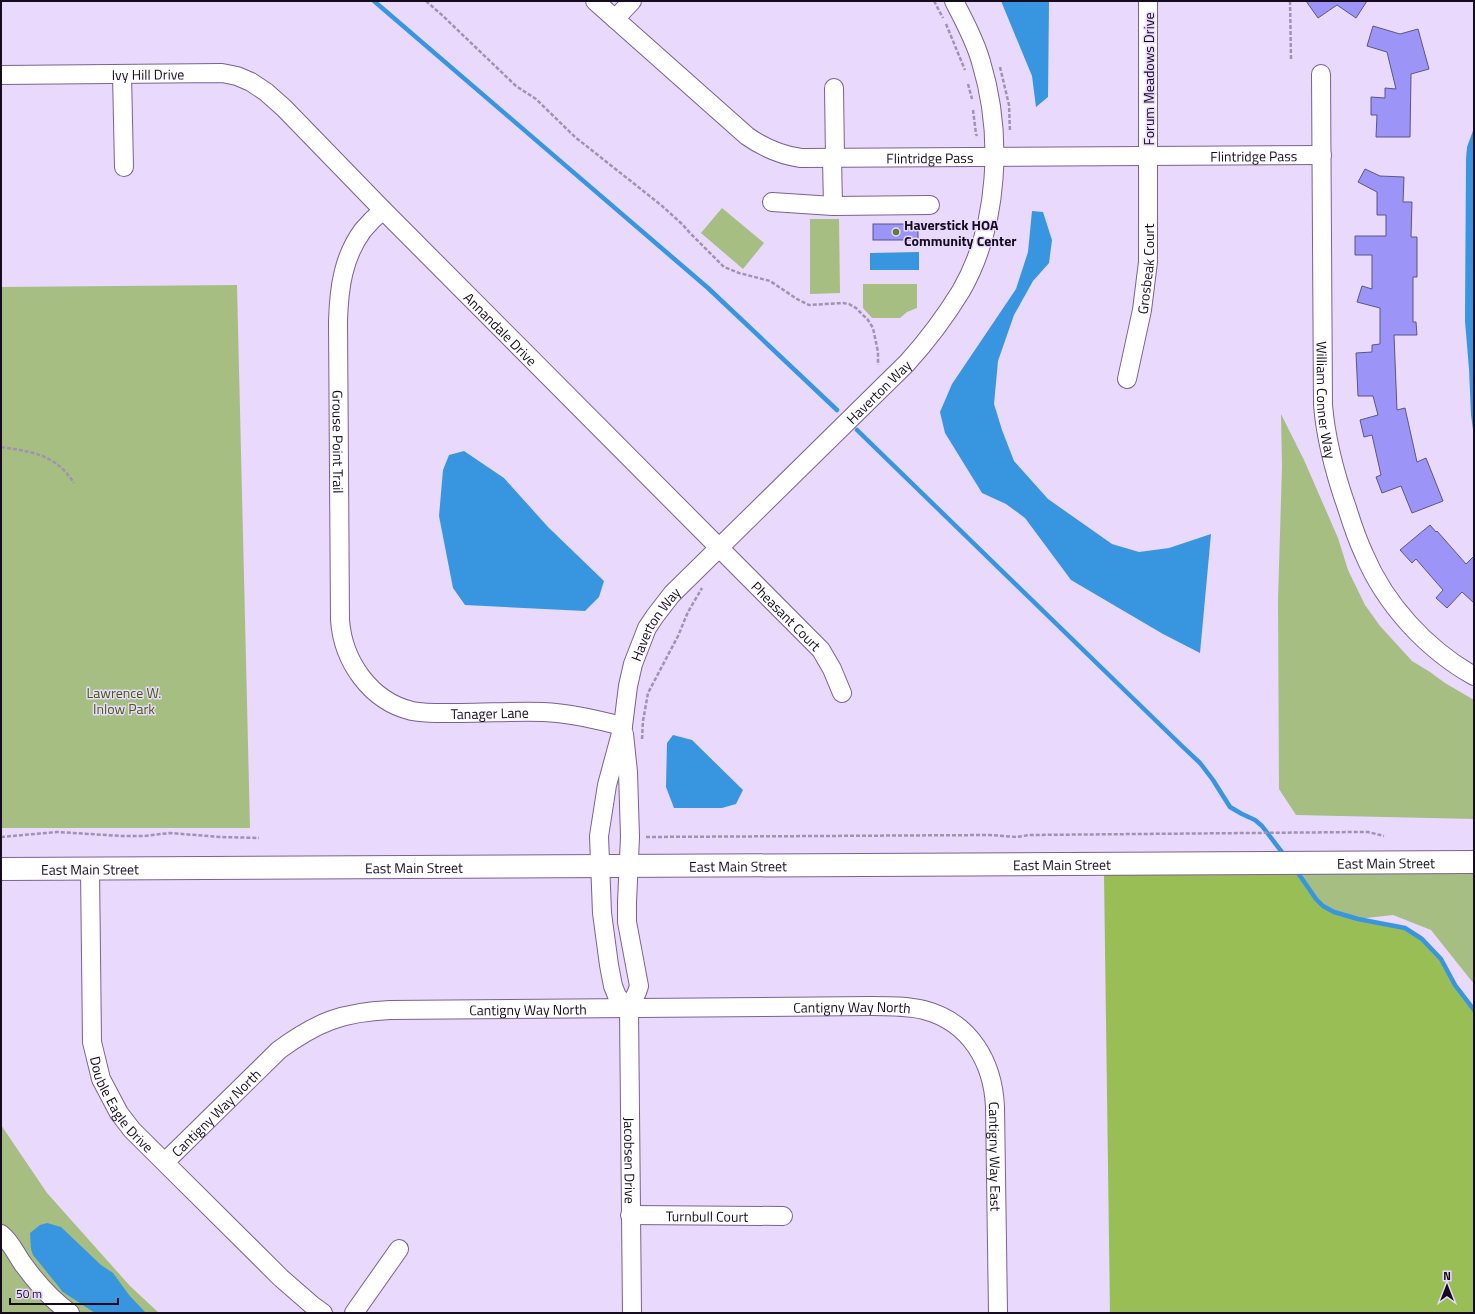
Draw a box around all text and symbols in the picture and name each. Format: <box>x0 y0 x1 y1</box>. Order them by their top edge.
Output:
street label: Forum Meadows Drive <box>1138 13 1159 145</box>
street label: Ivy Hill Drive <box>112 63 184 84</box>
street label: Flintridge Pass <box>1210 145 1297 166</box>
street label: Flintridge Pass <box>886 147 973 168</box>
place label: Haverstick HOA Community Center <box>904 214 1017 251</box>
street label: Grosbeak Court <box>1131 224 1159 315</box>
marker: Haverstick HOA Community Center <box>891 227 901 237</box>
street label: Annandale Drive <box>459 287 542 370</box>
street label: William Conner Way <box>1312 341 1342 461</box>
street label: Haverton Way <box>841 354 916 428</box>
street label: Grouse Point Trail <box>328 390 350 494</box>
street label: Pheasant Court <box>747 576 826 655</box>
street label: Haverton Way <box>625 581 685 664</box>
park label: Lawrence W. Inlow Park <box>87 682 161 719</box>
street label: Tanager Lane <box>451 701 529 724</box>
street label: East Main Street <box>1337 852 1435 873</box>
street label: East Main Street <box>1013 853 1111 875</box>
street label: East Main Street <box>689 855 787 876</box>
street label: East Main Street <box>365 856 463 878</box>
street label: East Main Street <box>41 858 139 879</box>
street label: Cantigny Way North <box>793 995 912 1018</box>
street label: Cantigny Way North <box>469 998 587 1020</box>
street label: Double Eagle Drive <box>85 1054 159 1157</box>
street label: Cantigny Way North <box>166 1063 265 1161</box>
street label: Cantigny Way East <box>984 1101 1007 1212</box>
street label: Jacobsen Drive <box>620 1117 641 1204</box>
street label: Turnbull Court <box>666 1205 748 1226</box>
north arrow <box>1427 1266 1467 1306</box>
text: N <box>1443 1268 1451 1284</box>
scale bar <box>10 1280 118 1306</box>
text: 50 m <box>16 1284 42 1303</box>

